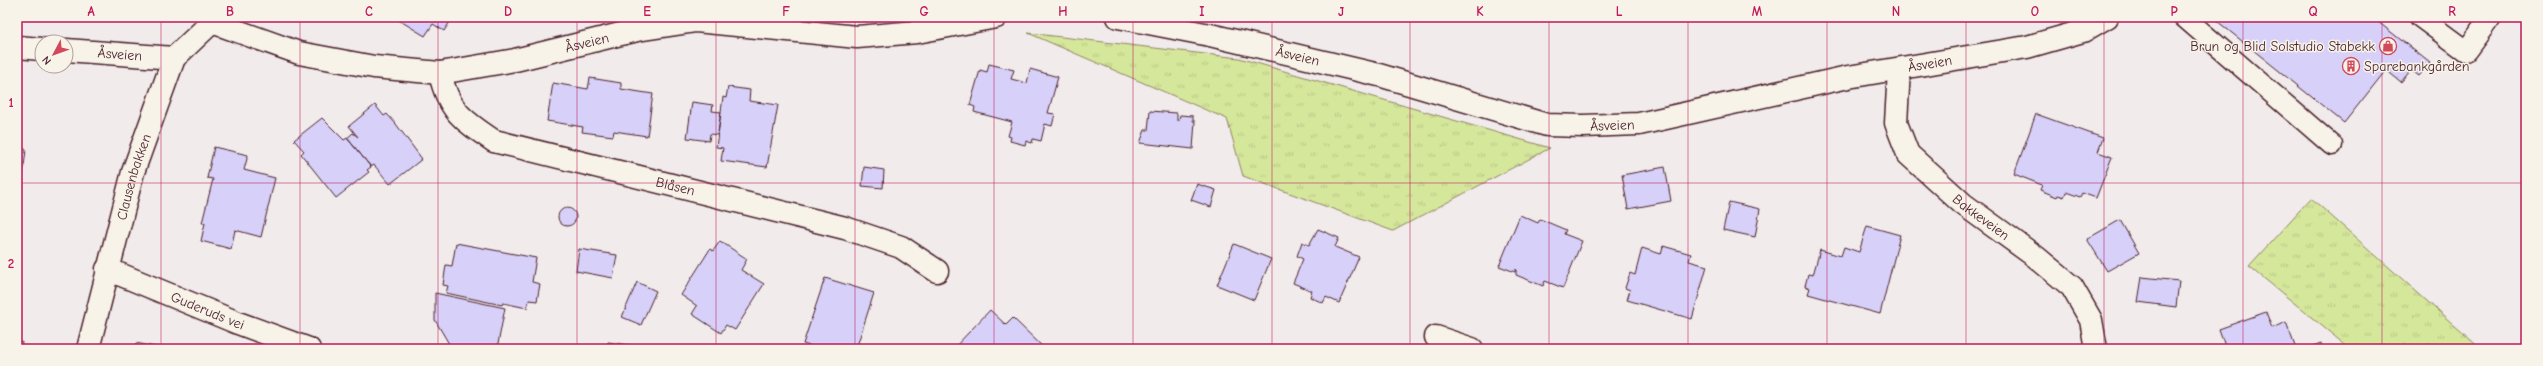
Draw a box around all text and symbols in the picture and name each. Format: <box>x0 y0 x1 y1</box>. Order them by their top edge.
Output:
text: A <box>87 4 95 19</box>
text: B <box>226 4 234 19</box>
text: C <box>365 4 373 19</box>
text: D <box>504 4 512 19</box>
text: E <box>643 4 651 19</box>
text: F <box>782 4 790 19</box>
text: G <box>919 4 929 19</box>
text: H <box>1058 4 1068 19</box>
text: I <box>1199 4 1205 19</box>
text: J <box>1338 4 1344 19</box>
text: K <box>1476 4 1484 19</box>
text: L <box>1616 4 1623 19</box>
text: M <box>1752 4 1763 19</box>
text: N <box>1892 4 1900 19</box>
text: O <box>2031 4 2039 19</box>
text: P <box>2170 4 2178 19</box>
text: Q <box>2308 4 2318 19</box>
text: R <box>2448 4 2456 19</box>
street label: Åsveien <box>563 29 611 56</box>
north arrow <box>34 34 74 74</box>
shop icon: Brun og Blid Solstudio Stabekk <box>2378 36 2398 56</box>
place label: Brun og Blid Solstudio Stabekk <box>2190 38 2375 55</box>
street label: Åsveien <box>1274 43 1321 70</box>
street label: Åsveien <box>97 44 143 65</box>
street label: Åsveien <box>1907 52 1953 76</box>
text: N <box>40 53 54 67</box>
building icon: Sparebankgården <box>2341 56 2361 76</box>
place label: Sparebankgården <box>2364 58 2470 75</box>
text: 1 <box>8 95 14 110</box>
street label: Åsveien <box>1590 116 1635 135</box>
street label: Clausenbakken <box>113 132 155 222</box>
street label: Blåsen <box>654 173 697 199</box>
street label: Bakkeveien <box>1949 191 2013 244</box>
text: 2 <box>8 256 14 271</box>
street label: Guderuds vei <box>168 288 247 334</box>

